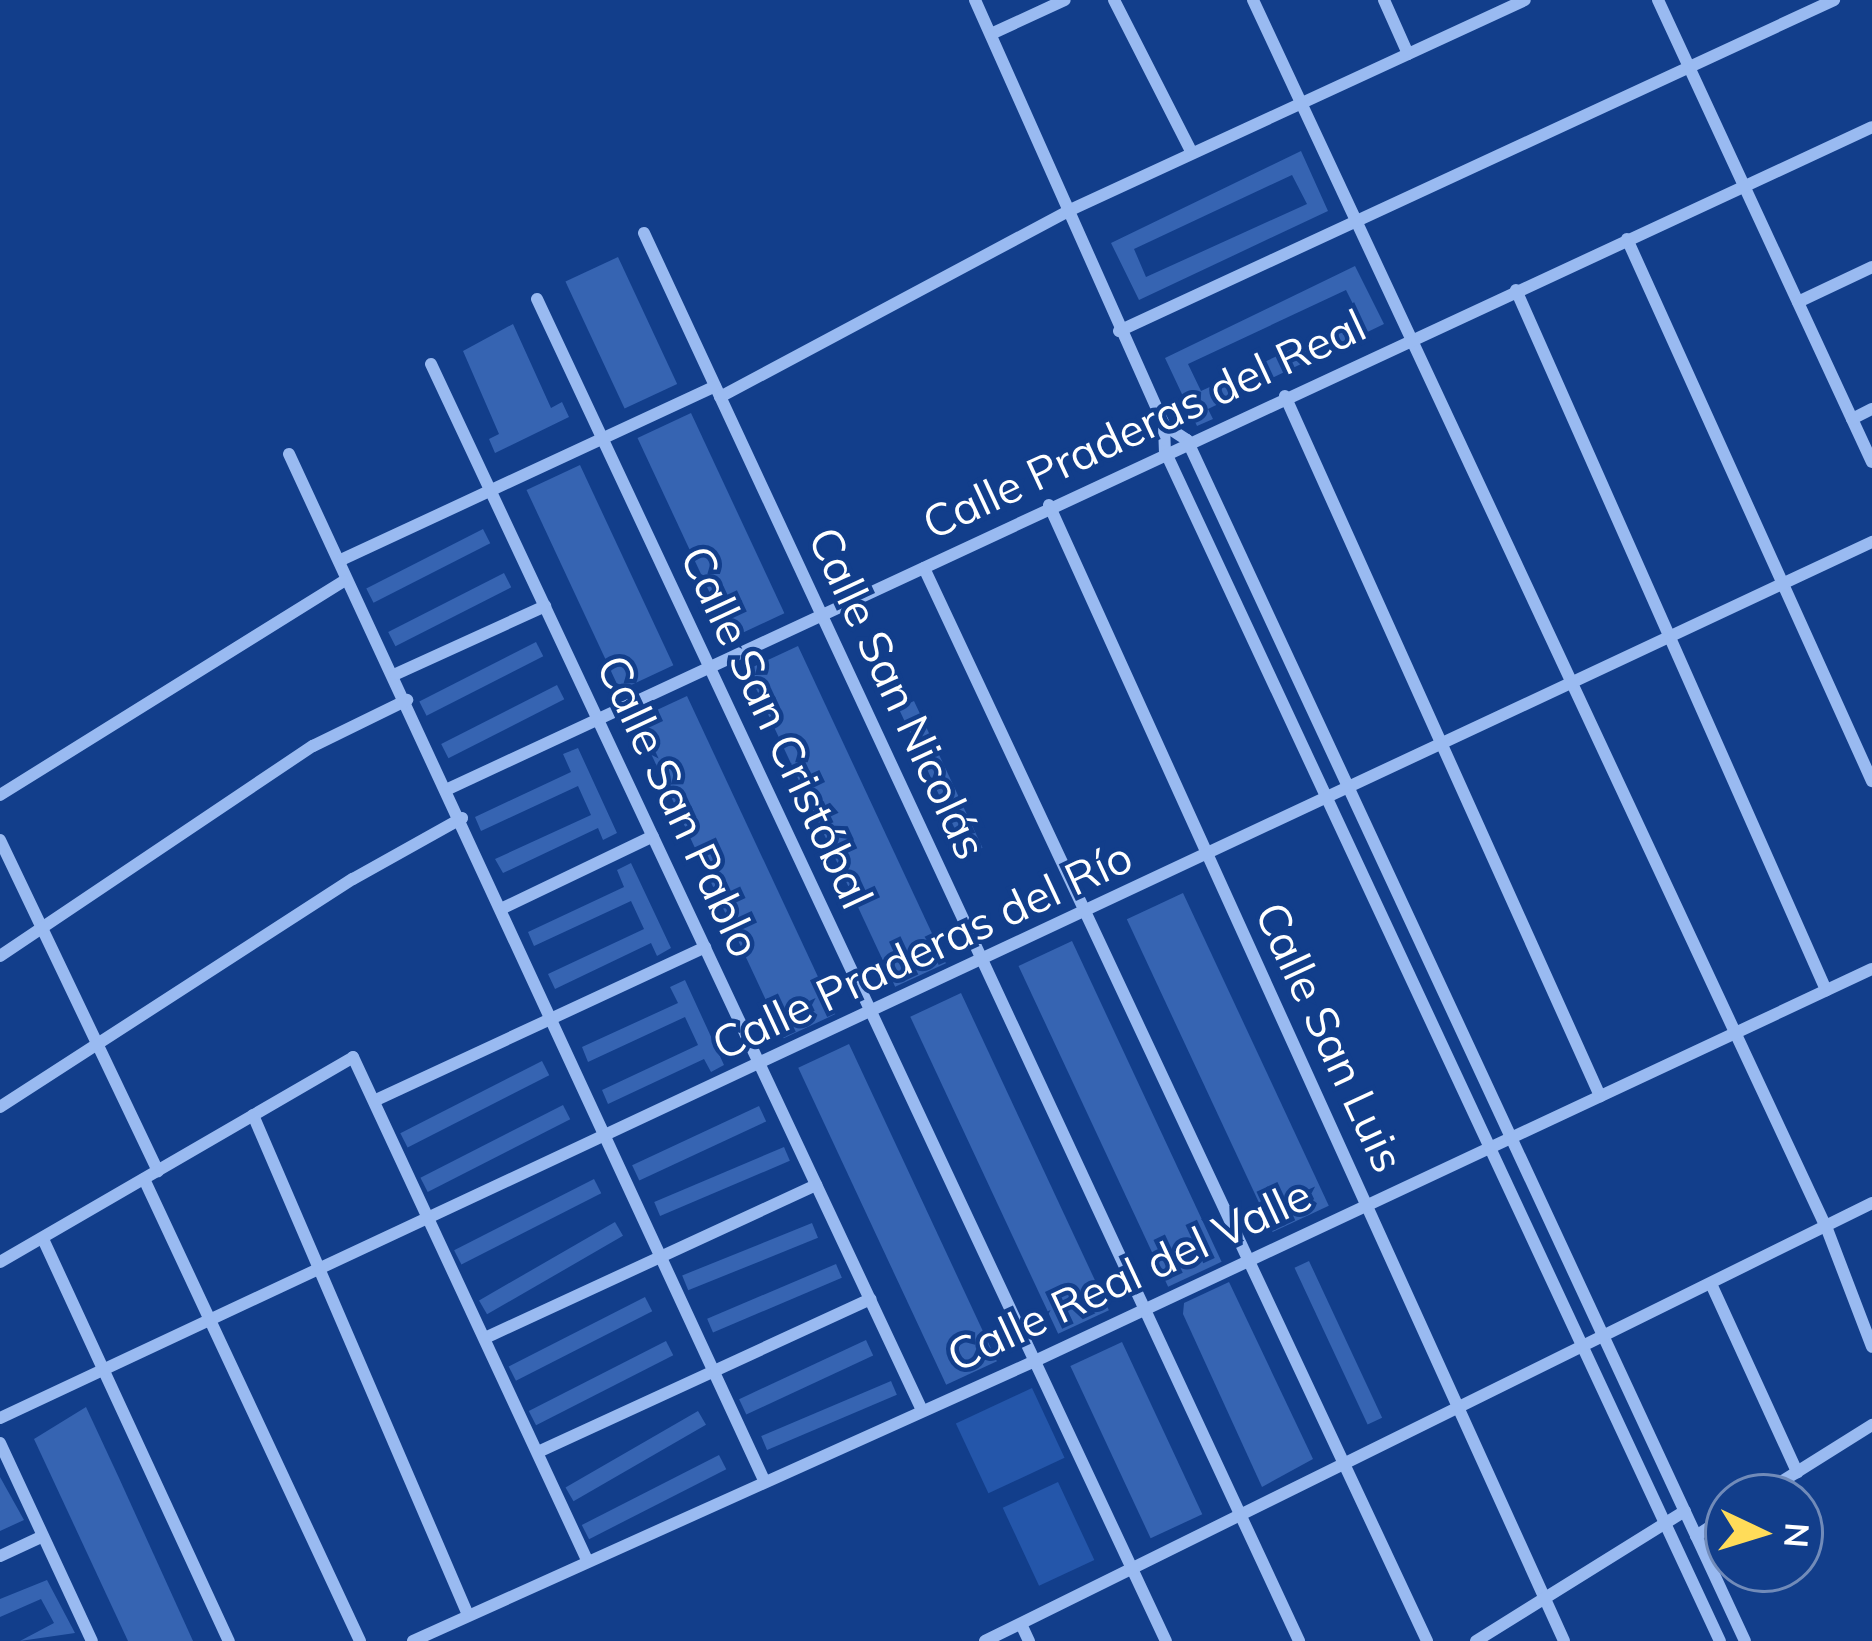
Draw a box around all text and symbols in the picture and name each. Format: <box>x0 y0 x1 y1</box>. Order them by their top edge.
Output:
street label: Calle Praderas del Real <box>914 298 1374 550</box>
street label: Calle San Nicolás <box>798 519 998 867</box>
street label: Calle San Cristóbal <box>669 537 885 917</box>
street label: Calle San Pablo <box>586 647 772 965</box>
street label: Calle Praderas del Río <box>704 829 1140 1071</box>
street label: Calle San Luis <box>1244 894 1416 1180</box>
street label: Calle Real del Valle <box>939 1167 1319 1383</box>
north arrow <box>1704 1473 1824 1593</box>
text: N <box>1776 1521 1819 1549</box>

